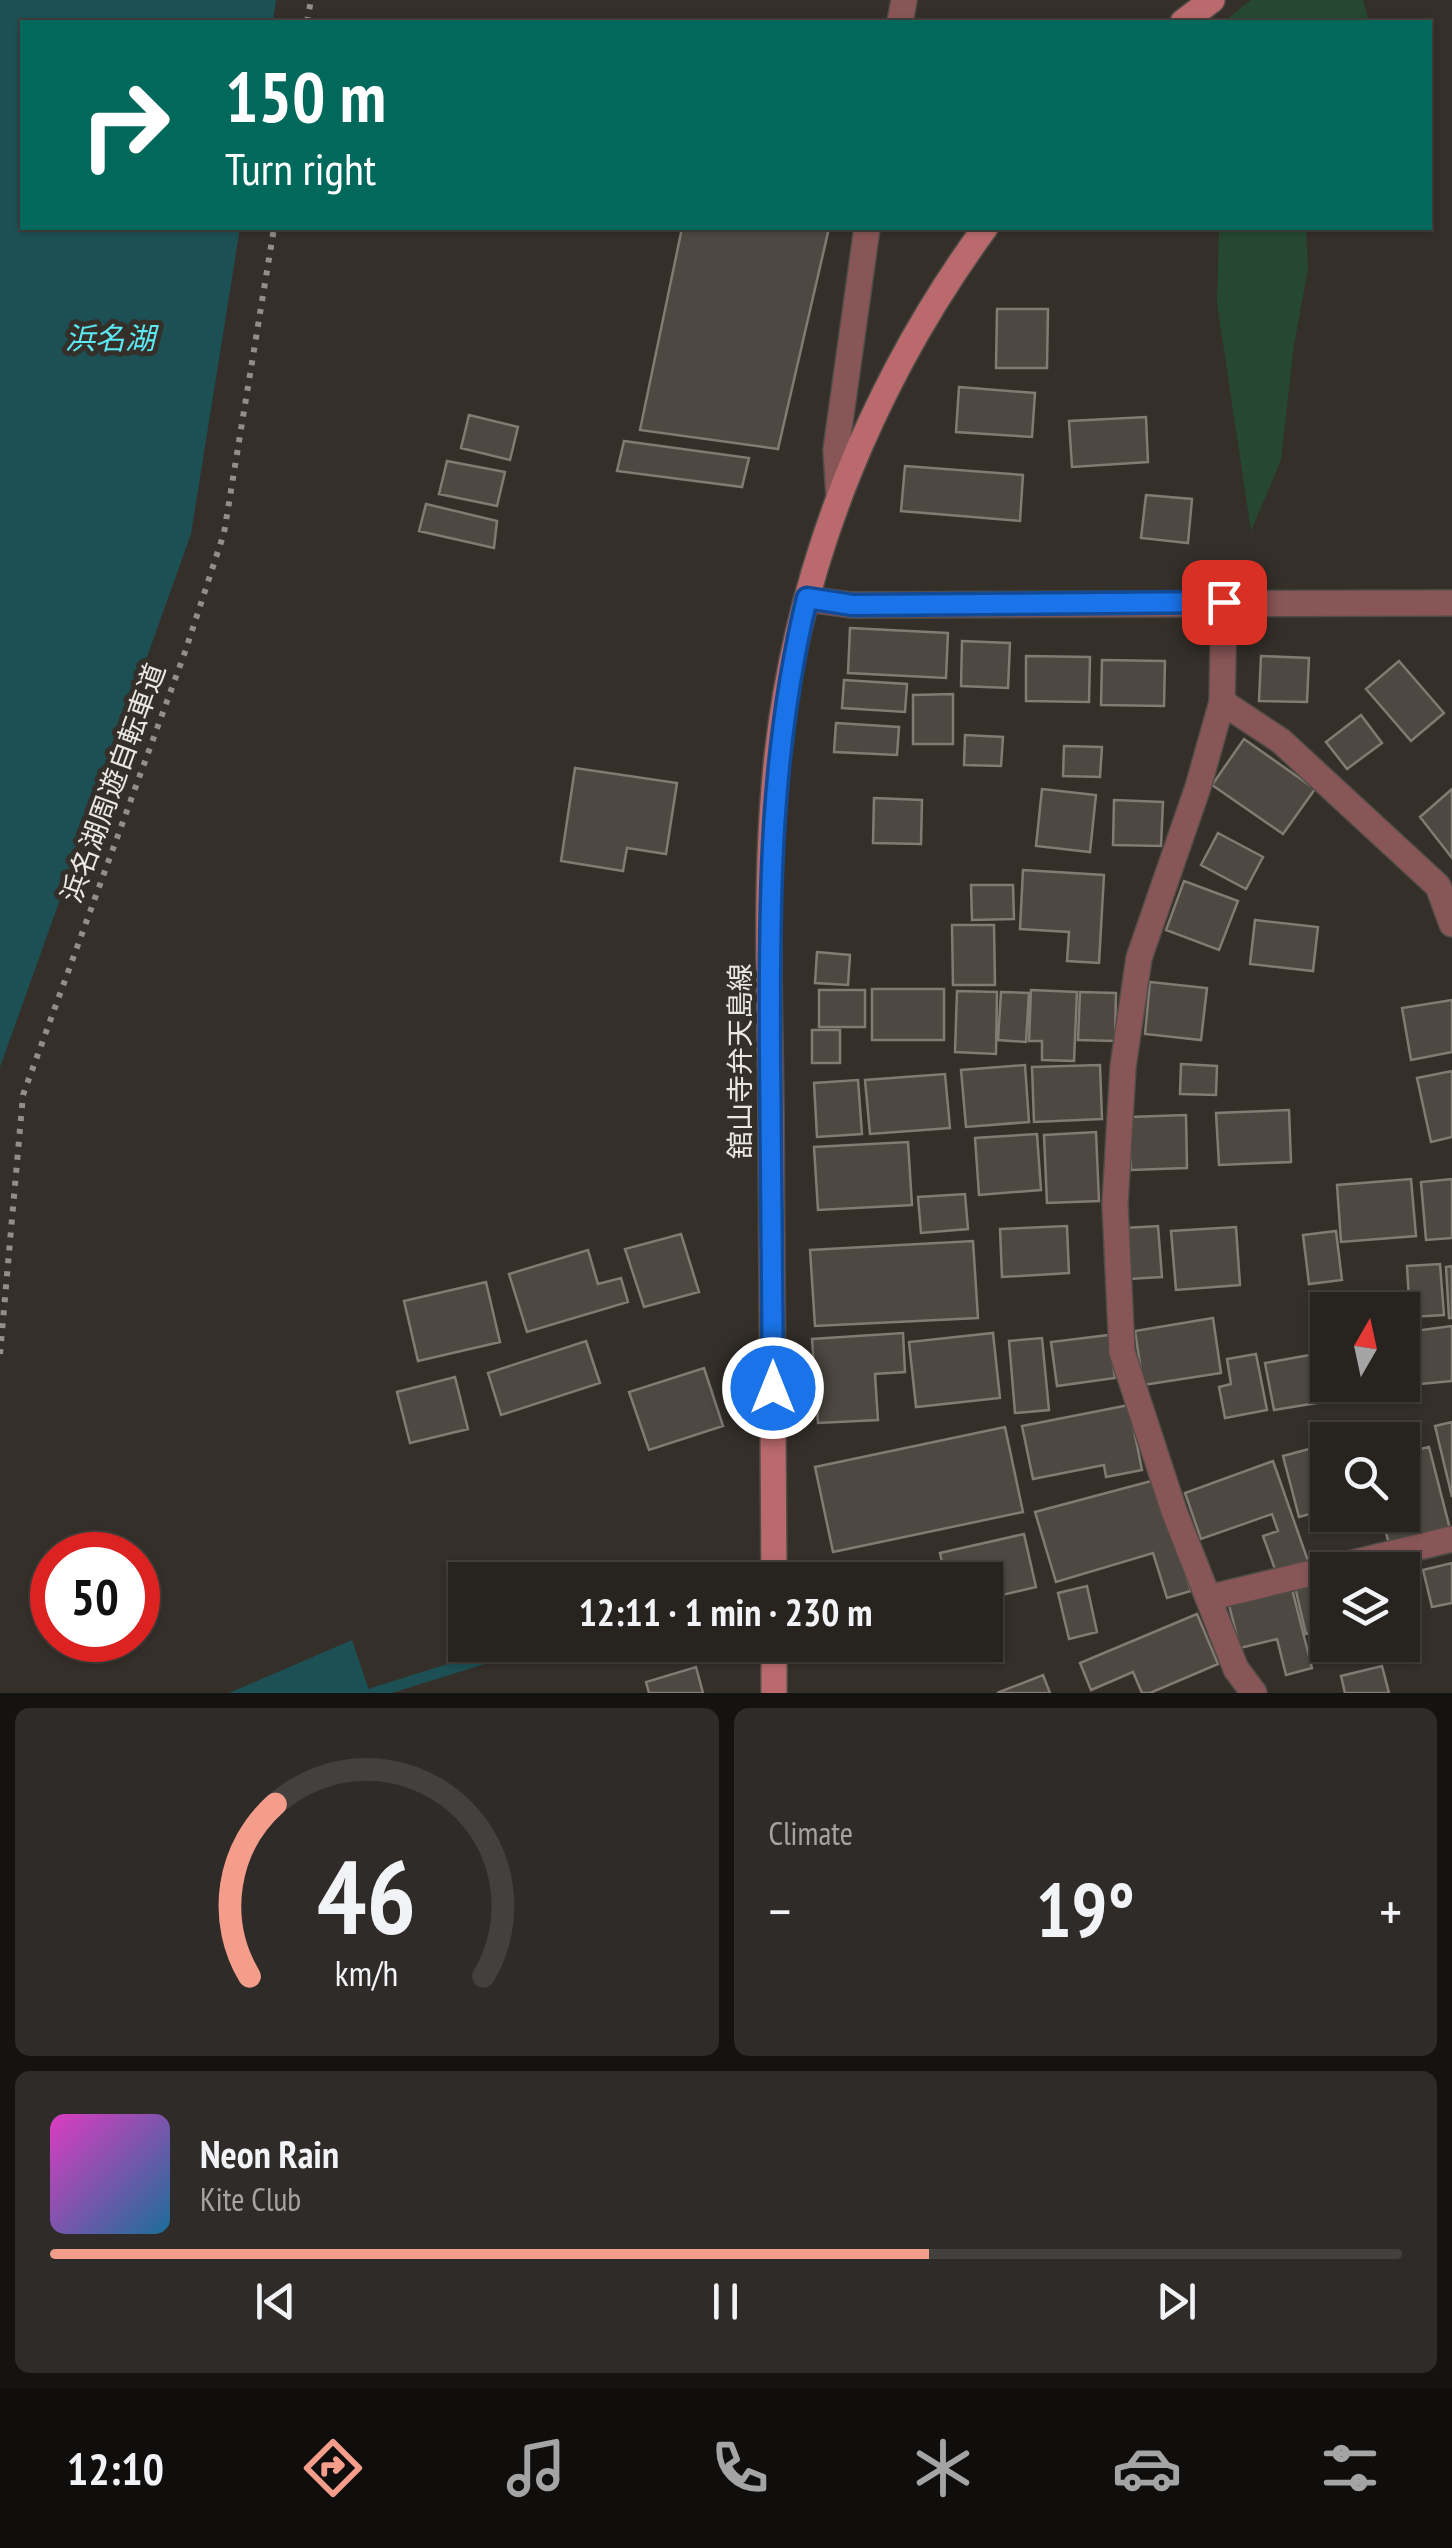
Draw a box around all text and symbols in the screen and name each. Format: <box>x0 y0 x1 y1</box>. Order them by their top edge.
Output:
text: 150 m <box>225 51 386 141</box>
icon: right <box>60 60 190 190</box>
text: Turn right <box>225 139 376 197</box>
water label: 浜名湖 <box>65 318 159 357</box>
pin <box>1182 560 1267 645</box>
icon: arrive <box>1197 575 1252 630</box>
street label: 浜名湖周遊自転車道 <box>52 658 173 908</box>
street label: 舘山寺弁天島線 <box>721 963 758 1159</box>
north arrow <box>1310 1292 1420 1402</box>
map controls <box>1310 1292 1420 1662</box>
position arrow <box>721 1336 825 1440</box>
button: search <box>1310 1422 1420 1532</box>
speed limit sign: 50 <box>30 1532 160 1662</box>
button: layers <box>1310 1552 1420 1662</box>
text: 12:11 · 1 min · 230 m <box>579 1587 872 1636</box>
text: Climate <box>769 1812 853 1854</box>
text: 46 <box>317 1828 416 1963</box>
text: 19° <box>1036 1861 1135 1958</box>
text: − <box>769 1875 791 1946</box>
text: + <box>1379 1875 1402 1946</box>
text: km/h <box>335 1950 398 1996</box>
text: Neon Rain <box>200 2129 339 2178</box>
text: Kite Club <box>200 2178 301 2220</box>
icon: previous <box>248 2274 303 2329</box>
icon: pause <box>698 2274 753 2329</box>
icon: next <box>1149 2274 1204 2329</box>
icon: directions <box>298 2433 368 2503</box>
icon: music <box>501 2433 571 2503</box>
icon: phone <box>705 2433 775 2503</box>
icon: climate <box>908 2433 978 2503</box>
icon: car <box>1112 2433 1182 2503</box>
icon: filters <box>1315 2433 1385 2503</box>
text: 12:10 <box>67 2439 164 2497</box>

